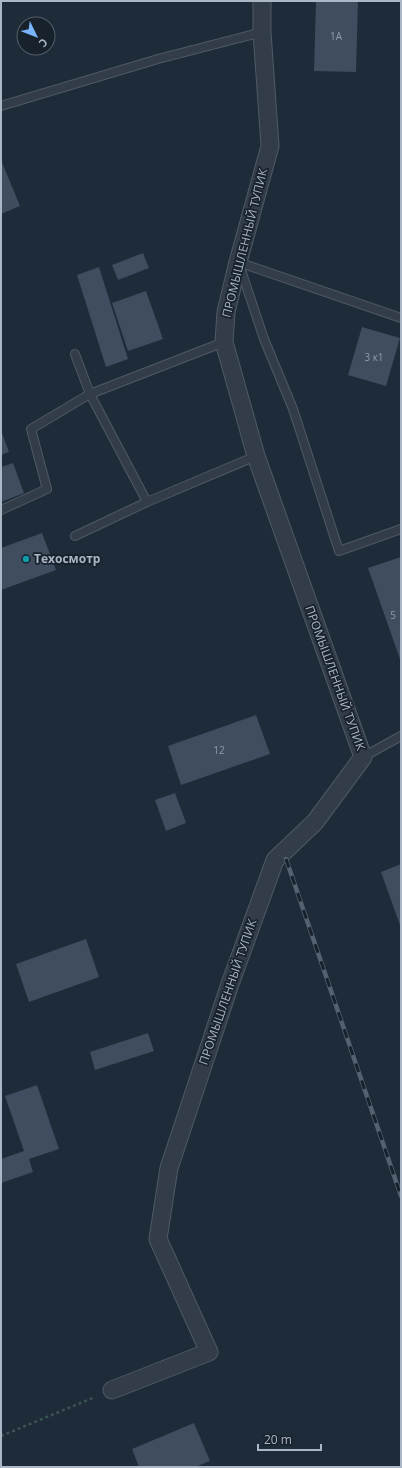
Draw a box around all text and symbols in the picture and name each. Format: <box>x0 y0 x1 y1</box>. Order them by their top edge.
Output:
north arrow <box>16 16 56 56</box>
house number: 1А <box>330 29 343 43</box>
text: С <box>36 35 52 51</box>
street label: ПРОМЫШЛЕННЫЙ ТУПИК <box>218 166 271 319</box>
house number: 3 к1 <box>364 350 384 364</box>
place label: Техосмотр <box>34 550 101 567</box>
marker: Техосмотр <box>21 554 31 564</box>
street label: ПРОМЫШЛЕННЫЙ ТУПИК <box>301 603 370 753</box>
house number: 5 <box>390 608 396 622</box>
house number: 12 <box>213 743 225 757</box>
street label: ПРОМЫШЛЕННЫЙ ТУПИК <box>195 916 261 1067</box>
scale bar <box>258 1426 321 1452</box>
text: 20 m <box>264 1431 292 1448</box>

